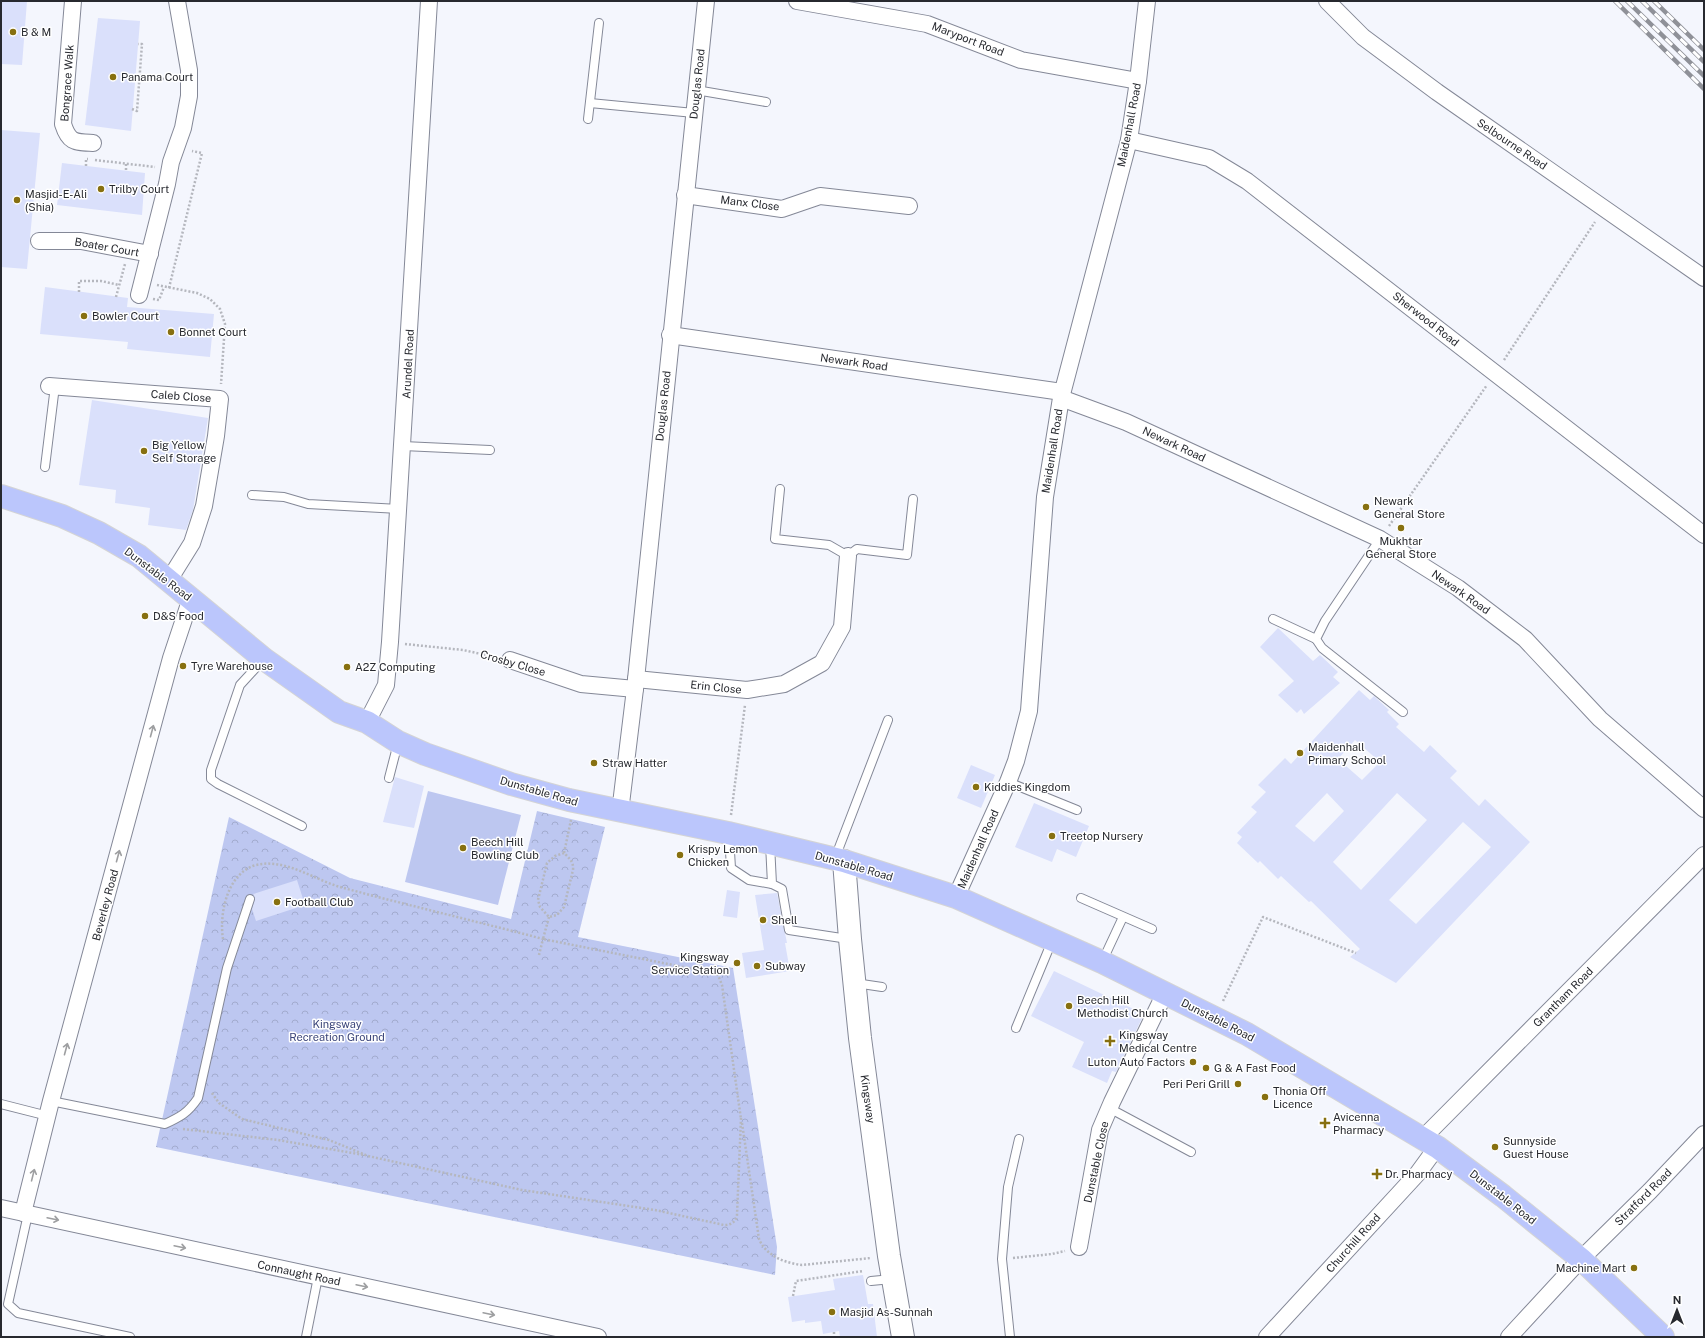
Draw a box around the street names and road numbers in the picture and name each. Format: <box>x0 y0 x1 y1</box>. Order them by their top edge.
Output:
street label: Maryport Road <box>930 20 1006 58</box>
street label: Bongrace Walk <box>58 44 76 122</box>
street label: Douglas Road <box>687 48 707 120</box>
street label: Maidenhall Road <box>1115 82 1143 168</box>
street label: Selbourne Road <box>1475 116 1549 172</box>
street label: Manx Close <box>720 193 780 213</box>
street label: Boater Court <box>74 235 140 259</box>
street label: Sherwood Road <box>1391 289 1461 349</box>
street label: Arundel Road <box>400 329 416 399</box>
street label: Newark Road <box>819 351 889 373</box>
street label: Douglas Road <box>653 370 673 442</box>
street label: Caleb Close <box>150 388 212 404</box>
street label: Maidenhall Road <box>1039 408 1065 494</box>
street label: Newark Road <box>1141 424 1207 464</box>
street label: Dunstable Road <box>122 545 194 603</box>
street label: Newark Road <box>1430 568 1492 616</box>
street label: Crosby Close <box>479 648 547 678</box>
street label: Erin Close <box>690 678 742 696</box>
street label: Dunstable Road <box>499 774 579 808</box>
street label: Maidenhall Road <box>955 808 1001 890</box>
street label: Dunstable Road <box>814 849 894 883</box>
street label: Beverley Road <box>90 868 120 942</box>
street label: Grantham Road <box>1531 965 1595 1029</box>
street label: Dunstable Road <box>1179 996 1257 1044</box>
street label: Kingsway <box>859 1074 877 1124</box>
street label: Dunstable Close <box>1081 1120 1111 1204</box>
street label: Stratford Road <box>1612 1166 1674 1228</box>
street label: Dunstable Road <box>1468 1167 1538 1227</box>
street label: Churchill Road <box>1323 1211 1383 1275</box>
street label: Connaught Road <box>256 1258 342 1288</box>

